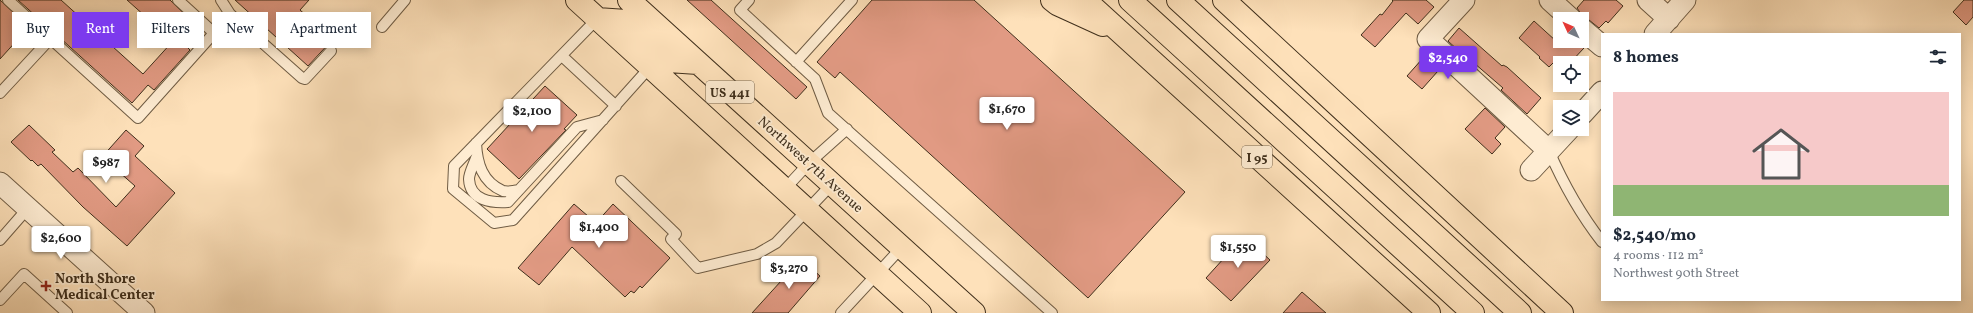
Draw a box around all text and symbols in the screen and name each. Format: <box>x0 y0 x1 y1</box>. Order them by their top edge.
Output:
chip: Buy <box>12 12 64 48</box>
chip: Rent <box>72 12 129 48</box>
chip: Filters <box>137 12 204 48</box>
chip: New <box>212 12 268 48</box>
chip: Apartment <box>276 12 371 48</box>
north arrow <box>1553 12 1589 48</box>
map controls <box>1553 12 1589 136</box>
pin: $2,540 <box>1415 46 1481 80</box>
text: 8 homes <box>1613 46 1679 69</box>
icon: filters <box>1927 46 1949 68</box>
text: $2,540 <box>1428 50 1468 68</box>
button: locate <box>1553 56 1589 92</box>
road number: US 441 <box>706 81 754 103</box>
pin: $1,670 <box>974 97 1040 131</box>
pin: $2,100 <box>499 99 565 133</box>
button: layers <box>1553 100 1589 136</box>
text: $1,670 <box>988 101 1026 119</box>
text: $2,100 <box>512 103 552 121</box>
street label: Northwest 7th Avenue <box>753 113 867 218</box>
icon: home <box>1745 118 1817 190</box>
road number: I 95 <box>1242 146 1272 168</box>
pin: $987 <box>82 150 130 184</box>
text: $987 <box>92 154 120 172</box>
pin: $1,400 <box>566 215 632 249</box>
text: $1,400 <box>579 219 619 237</box>
text: $2,540/mo <box>1613 224 1696 247</box>
pin: $2,600 <box>28 226 94 260</box>
text: $2,600 <box>40 230 82 248</box>
pin: $1,550 <box>1205 235 1271 269</box>
text: $1,550 <box>1220 239 1256 257</box>
text: 4 rooms · 112 m² <box>1613 247 1703 265</box>
pin: $3,270 <box>756 256 822 290</box>
text: $3,270 <box>770 260 808 278</box>
text: Northwest 90th Street <box>1613 265 1739 283</box>
place label: North Shore Medical Center <box>55 270 155 305</box>
marker: North Shore Medical Center <box>40 280 52 292</box>

